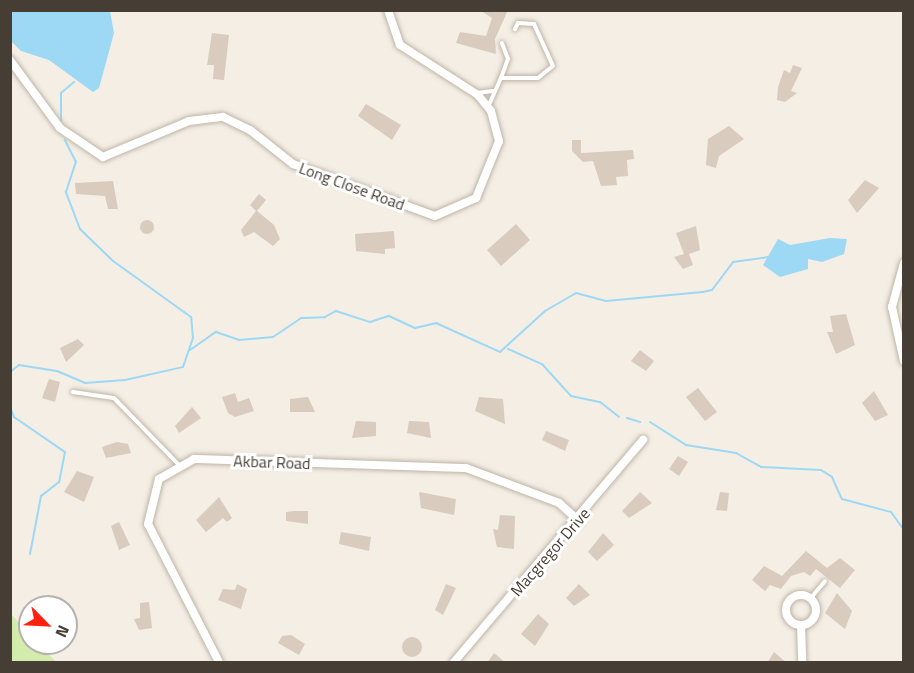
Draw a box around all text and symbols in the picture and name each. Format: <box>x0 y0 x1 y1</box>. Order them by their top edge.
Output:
street label: Long Close Road <box>297 158 407 214</box>
street label: Akbar Road <box>233 451 311 473</box>
street label: Macgregor Drive <box>506 504 594 600</box>
north arrow <box>18 595 78 655</box>
text: N <box>49 622 76 641</box>

